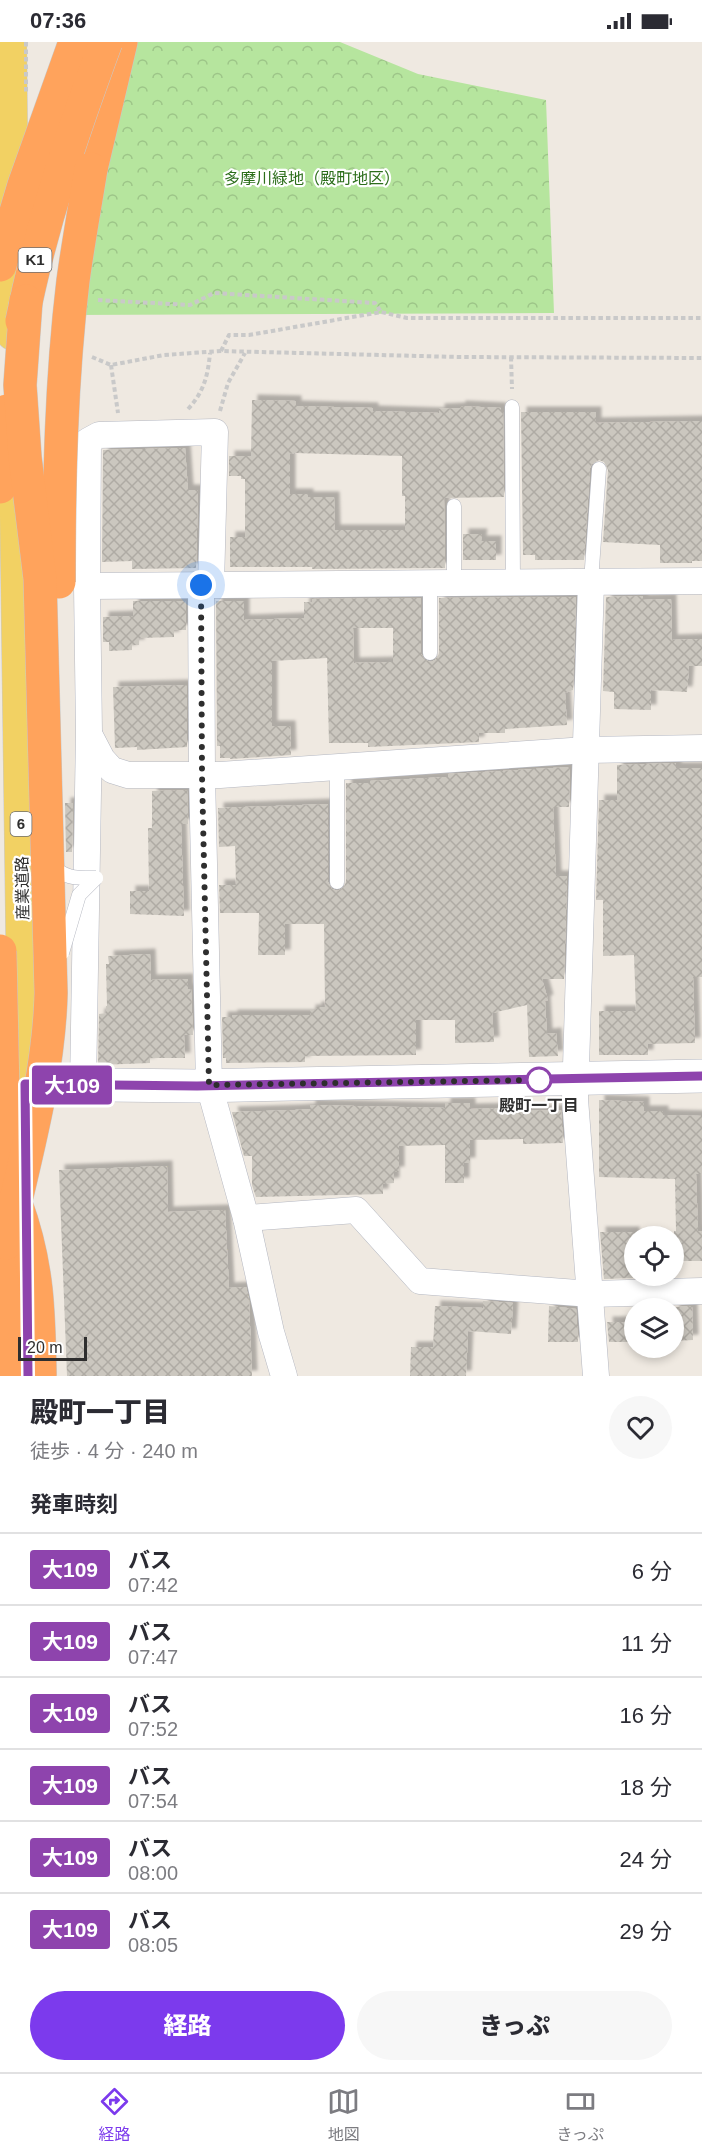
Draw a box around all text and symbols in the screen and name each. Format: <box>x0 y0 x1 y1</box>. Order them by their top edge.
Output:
text: 07:36 <box>30 8 86 33</box>
park label: 多摩川緑地（殿町地区） <box>224 170 400 187</box>
road number: K1 <box>18 248 51 272</box>
your location <box>186 570 216 600</box>
road number: 6 <box>10 812 32 836</box>
street label: 産業道路 <box>13 856 32 920</box>
line badge: 大109 <box>30 1066 114 1104</box>
marker: 殿町一丁目 <box>526 1067 552 1093</box>
text: 大109 <box>44 1074 100 1097</box>
place label: 殿町一丁目 <box>499 1097 579 1114</box>
map controls <box>624 1226 684 1358</box>
button: locate <box>624 1226 684 1286</box>
button: layers <box>624 1298 684 1358</box>
scale bar <box>18 1334 87 1362</box>
text: 20 m <box>27 1339 63 1356</box>
button: heart <box>609 1396 672 1459</box>
text: 殿町一丁目 <box>30 1397 170 1428</box>
text: 徒歩 · 4 分 · 240 m <box>30 1440 198 1462</box>
text: 発車時刻 <box>30 1492 118 1517</box>
text: バス <box>128 1548 172 1573</box>
text: 大109 <box>42 1558 98 1581</box>
text: 6 分 <box>632 1559 672 1584</box>
text: 07:42 <box>128 1574 178 1596</box>
text: バス <box>128 1620 172 1645</box>
text: 大109 <box>42 1630 98 1653</box>
text: 11 分 <box>621 1631 672 1656</box>
text: 07:47 <box>128 1646 178 1668</box>
text: バス <box>128 1692 172 1717</box>
text: 大109 <box>42 1702 98 1725</box>
text: 16 分 <box>619 1703 672 1728</box>
text: 07:52 <box>128 1718 178 1740</box>
text: バス <box>128 1764 172 1789</box>
text: 大109 <box>42 1774 98 1797</box>
text: 18 分 <box>619 1775 672 1800</box>
text: 07:54 <box>128 1790 178 1812</box>
text: バス <box>128 1836 172 1861</box>
text: 大109 <box>42 1846 98 1869</box>
text: 24 分 <box>619 1847 672 1872</box>
text: 08:00 <box>128 1862 178 1884</box>
text: バス <box>128 1908 172 1933</box>
text: 大109 <box>42 1918 98 1941</box>
text: 29 分 <box>619 1919 672 1944</box>
text: 08:05 <box>128 1934 178 1956</box>
button: 経路 <box>30 1991 345 2060</box>
button: きっぷ <box>357 1991 672 2060</box>
tab: 経路 <box>98 2085 131 2145</box>
tab: 地図 <box>327 2085 360 2145</box>
tab: きっぷ <box>557 2085 604 2145</box>

